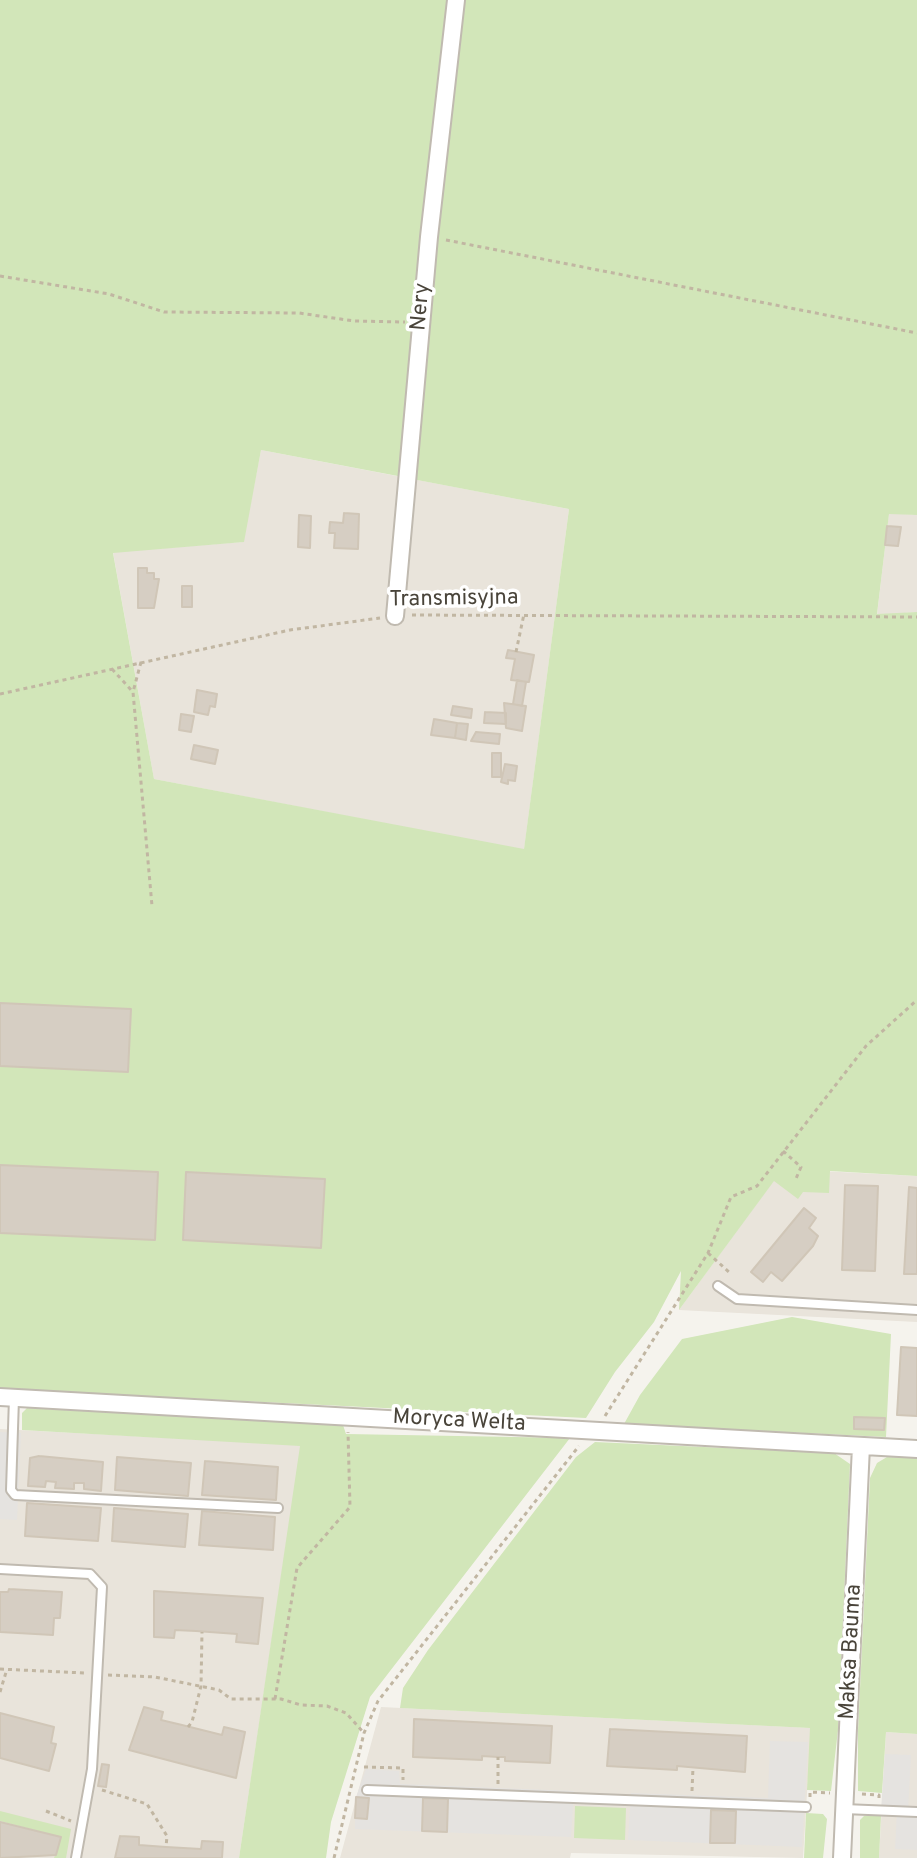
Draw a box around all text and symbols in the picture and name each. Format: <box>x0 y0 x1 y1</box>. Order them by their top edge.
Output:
street label: Nery <box>407 282 437 332</box>
street label: Transmisyjna <box>389 586 519 614</box>
street label: Moryca Welta <box>392 1405 526 1439</box>
street label: Maksa Bauma <box>835 1584 869 1720</box>

